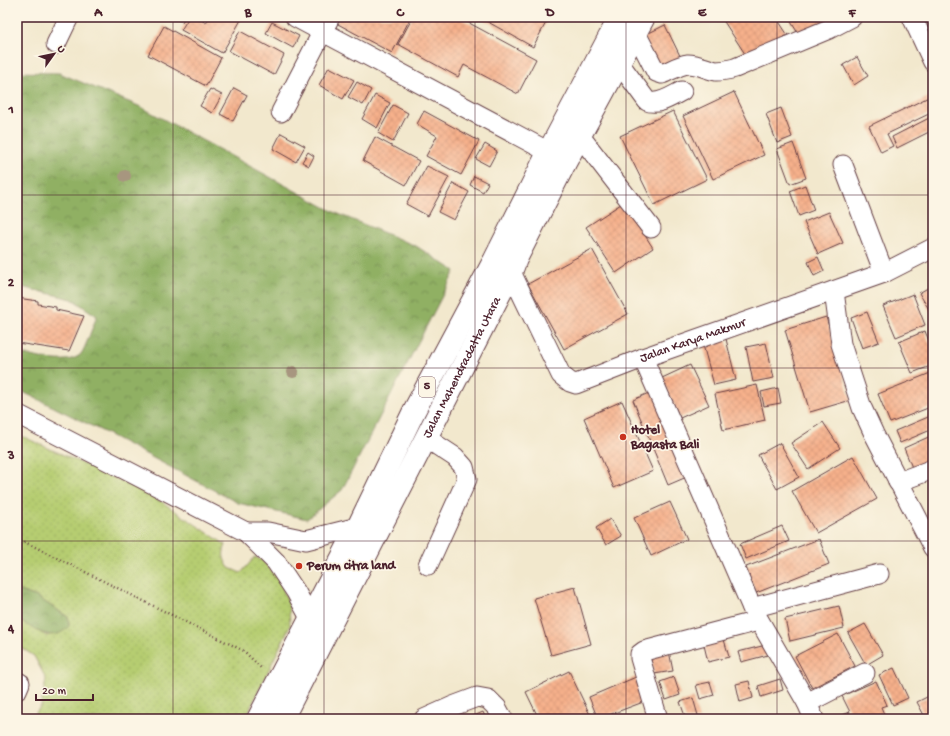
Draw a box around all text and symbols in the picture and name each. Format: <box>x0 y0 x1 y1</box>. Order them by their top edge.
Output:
text: A <box>93 6 103 21</box>
text: B <box>244 6 253 21</box>
text: C <box>395 6 405 21</box>
text: D <box>545 6 555 21</box>
text: E <box>698 6 707 21</box>
text: F <box>848 6 857 21</box>
north arrow <box>34 34 74 74</box>
text: U <box>54 44 68 56</box>
text: 1 <box>7 103 14 118</box>
text: 2 <box>8 276 15 291</box>
street label: Jalan Mahendradatta Utara <box>420 294 505 441</box>
street label: Jalan Karya Makmur <box>638 314 749 366</box>
road number: 5 <box>419 377 435 397</box>
place label: Hotel Bagasta Bali <box>630 423 700 453</box>
marker: Hotel Bagasta Bali <box>618 432 628 442</box>
text: 3 <box>7 449 15 464</box>
place label: Perum citra land <box>306 559 397 574</box>
marker: Perum citra land <box>294 561 304 571</box>
text: 4 <box>7 622 15 637</box>
scale bar <box>36 676 93 702</box>
text: 20 m <box>42 685 67 699</box>

